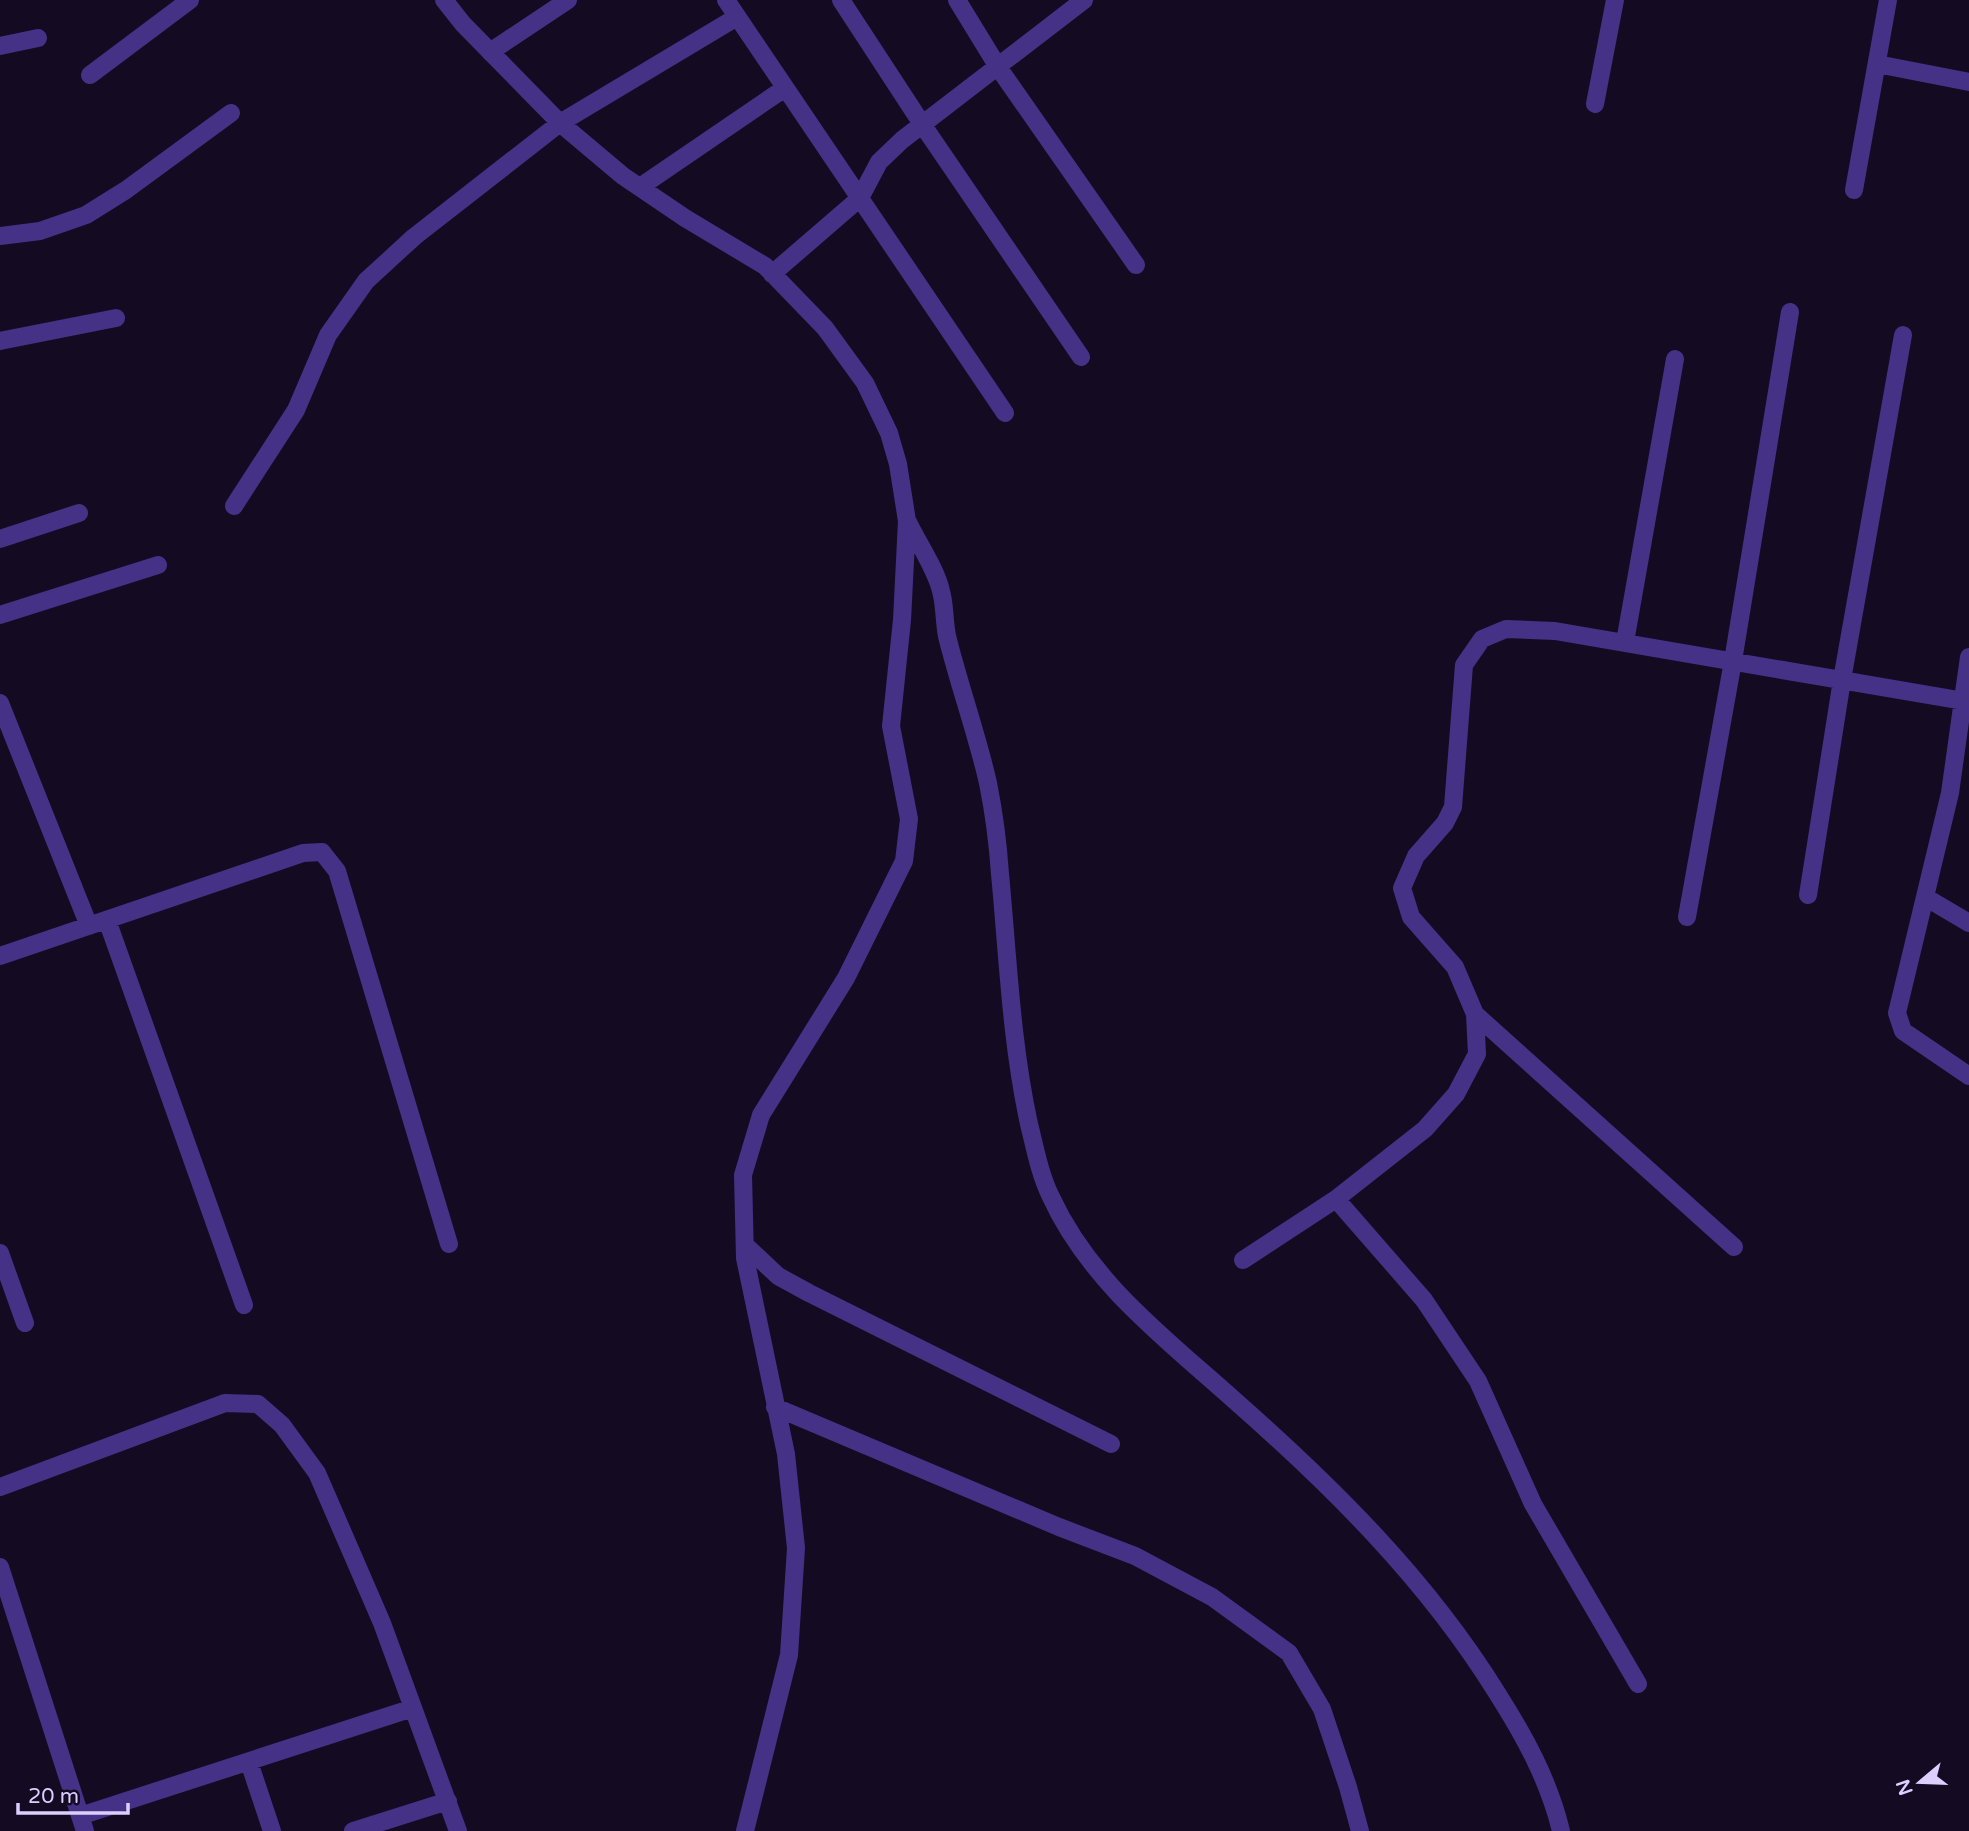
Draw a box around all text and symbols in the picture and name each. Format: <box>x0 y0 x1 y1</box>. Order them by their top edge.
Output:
north arrow <box>1885 1747 1955 1817</box>
scale bar <box>18 1772 128 1816</box>
text: N <box>1892 1776 1918 1798</box>
text: 20 m <box>28 1784 79 1809</box>

